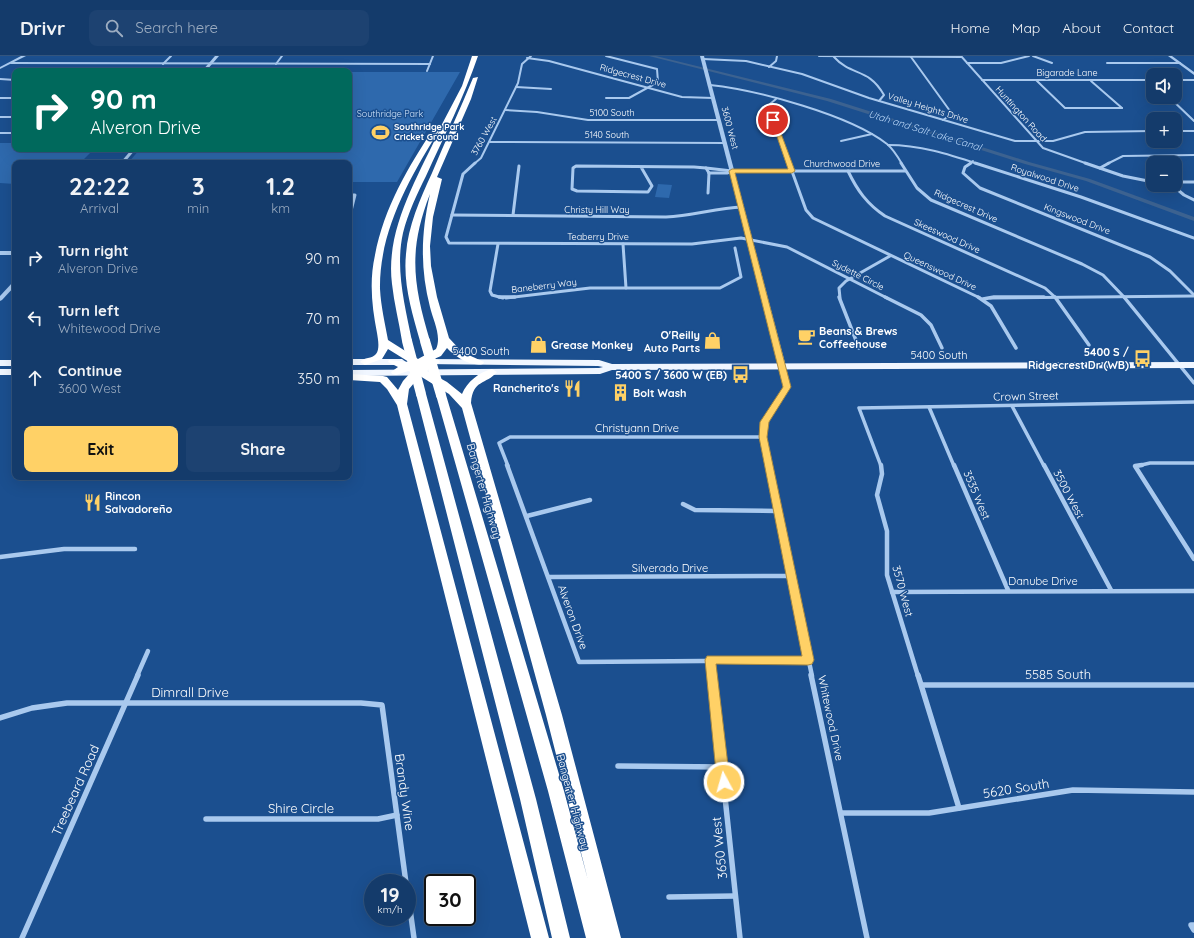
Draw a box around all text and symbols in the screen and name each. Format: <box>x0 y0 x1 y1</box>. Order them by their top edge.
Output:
search box <box>89 10 369 46</box>
text: Drivr <box>20 16 65 40</box>
icon: search <box>103 17 125 39</box>
text: Search here <box>135 18 218 37</box>
text: Home <box>951 19 990 37</box>
text: Map <box>1012 19 1040 37</box>
text: About <box>1062 19 1101 37</box>
text: Contact <box>1123 19 1174 37</box>
street label: Ridgecrest Drive <box>599 61 668 90</box>
street label: Bigarade Lane <box>1036 67 1098 78</box>
map controls <box>1146 68 1182 192</box>
button: sound <box>1146 68 1182 104</box>
text: 90 m <box>90 81 157 116</box>
icon: right <box>24 84 76 136</box>
street label: Huntington Road <box>994 84 1049 144</box>
street label: Valley Heights Drive <box>886 90 970 125</box>
pin <box>756 103 790 137</box>
street label: 3600 West <box>720 105 741 150</box>
street label: 5100 South <box>589 107 635 118</box>
water label: Utah and Salt Lake Canal <box>867 107 984 154</box>
park label: Southridge Park <box>357 108 424 119</box>
icon: arrive <box>762 109 784 131</box>
button: + <box>1146 112 1182 148</box>
street label: 3760 West <box>468 114 499 157</box>
text: Alveron Drive <box>90 116 201 139</box>
place label: Southridge Park Cricket Ground <box>394 121 464 142</box>
sports icon: Southridge Park Cricket Ground <box>371 122 391 142</box>
street label: 5140 South <box>585 129 629 140</box>
button: − <box>1146 156 1182 192</box>
street label: Churchwood Drive <box>804 158 880 169</box>
street label: Royalwood Drive <box>1010 161 1081 194</box>
text: 22:22 <box>69 171 130 201</box>
text: 3 <box>192 171 205 201</box>
text: 1.2 <box>266 171 295 201</box>
street label: Ridgecrest Drive <box>933 187 1000 224</box>
text: Arrival <box>80 200 119 216</box>
text: min <box>187 200 209 216</box>
text: km <box>271 200 290 216</box>
street label: Kingswood Drive <box>1042 201 1112 236</box>
street label: Christy Hill Way <box>564 204 630 215</box>
street label: Skeeswood Drive <box>912 216 982 255</box>
street label: Teaberry Drive <box>567 231 629 242</box>
text: Turn right <box>58 241 129 260</box>
icon: right <box>24 247 46 269</box>
text: 90 m <box>305 249 340 268</box>
street label: Queenswood Drive <box>902 249 978 292</box>
street label: Sydette Circle <box>830 257 886 292</box>
text: Alveron Drive <box>58 260 138 276</box>
street label: Baneberry Way <box>511 276 577 295</box>
text: Turn left <box>58 301 120 320</box>
icon: left <box>24 307 46 329</box>
text: 70 m <box>306 309 340 328</box>
text: Whitewood Drive <box>58 320 161 336</box>
place label: Beans & Brews Coffeehouse <box>819 324 897 351</box>
cafe icon: Beans & Brews Coffeehouse <box>796 327 816 347</box>
place label: O'Reilly Auto Parts <box>644 328 700 355</box>
shop icon: O'Reilly Auto Parts <box>703 331 723 351</box>
shop icon: Grease Monkey <box>528 335 548 355</box>
place label: Grease Monkey <box>551 338 633 352</box>
street label: 5400 South <box>453 344 509 358</box>
place label: 5400 S / Ridgecrest Dr (WB) <box>1028 345 1129 372</box>
street label: 5400 South <box>911 348 967 362</box>
bus stop icon: 5400 S / Ridgecrest Dr (WB) <box>1132 348 1152 368</box>
text: Continue <box>58 361 122 380</box>
bus stop icon: 5400 S / 3600 W (EB) <box>730 365 750 385</box>
icon: ahead <box>24 367 46 389</box>
place label: 5400 S / 3600 W (EB) <box>615 368 727 382</box>
text: 350 m <box>297 369 340 388</box>
restaurant icon: Rancherito's <box>562 378 582 398</box>
text: 3600 West <box>58 380 121 396</box>
place label: Rancherito's <box>493 381 559 395</box>
building icon: Bolt Wash <box>610 383 630 403</box>
place label: Bolt Wash <box>633 386 687 400</box>
street label: Crown Street <box>993 388 1059 404</box>
street label: Christyann Drive <box>595 421 679 435</box>
button: Exit <box>24 426 178 472</box>
button: Share <box>186 426 340 472</box>
street label: Bangerter Highway <box>464 441 504 541</box>
street label: 3500 West <box>1050 467 1088 521</box>
street label: 3535 West <box>960 468 994 522</box>
place label: Rincon Salvadoreño <box>105 489 173 516</box>
restaurant icon: Rincon Salvadoreño <box>82 492 102 512</box>
street label: Silverado Drive <box>632 561 708 575</box>
street label: 3570 West <box>889 564 917 618</box>
street label: Danube Drive <box>1008 574 1078 588</box>
street label: Alveron Drive <box>555 583 591 651</box>
street label: 5585 South <box>1025 666 1091 682</box>
street label: Whitewood Drive <box>815 674 847 762</box>
street label: Dimrall Drive <box>151 684 229 700</box>
street label: Treebeard Road <box>48 742 102 838</box>
street label: Brandy Wine <box>392 752 418 832</box>
street label: Bangerter Highway <box>553 752 593 852</box>
position arrow <box>703 761 745 803</box>
street label: 5620 South <box>982 775 1050 801</box>
street label: Shire Circle <box>268 800 334 816</box>
street label: 3650 West <box>708 816 730 880</box>
speed limit sign: 30 <box>424 874 476 926</box>
text: 19 <box>380 882 400 907</box>
text: km/h <box>377 903 403 916</box>

